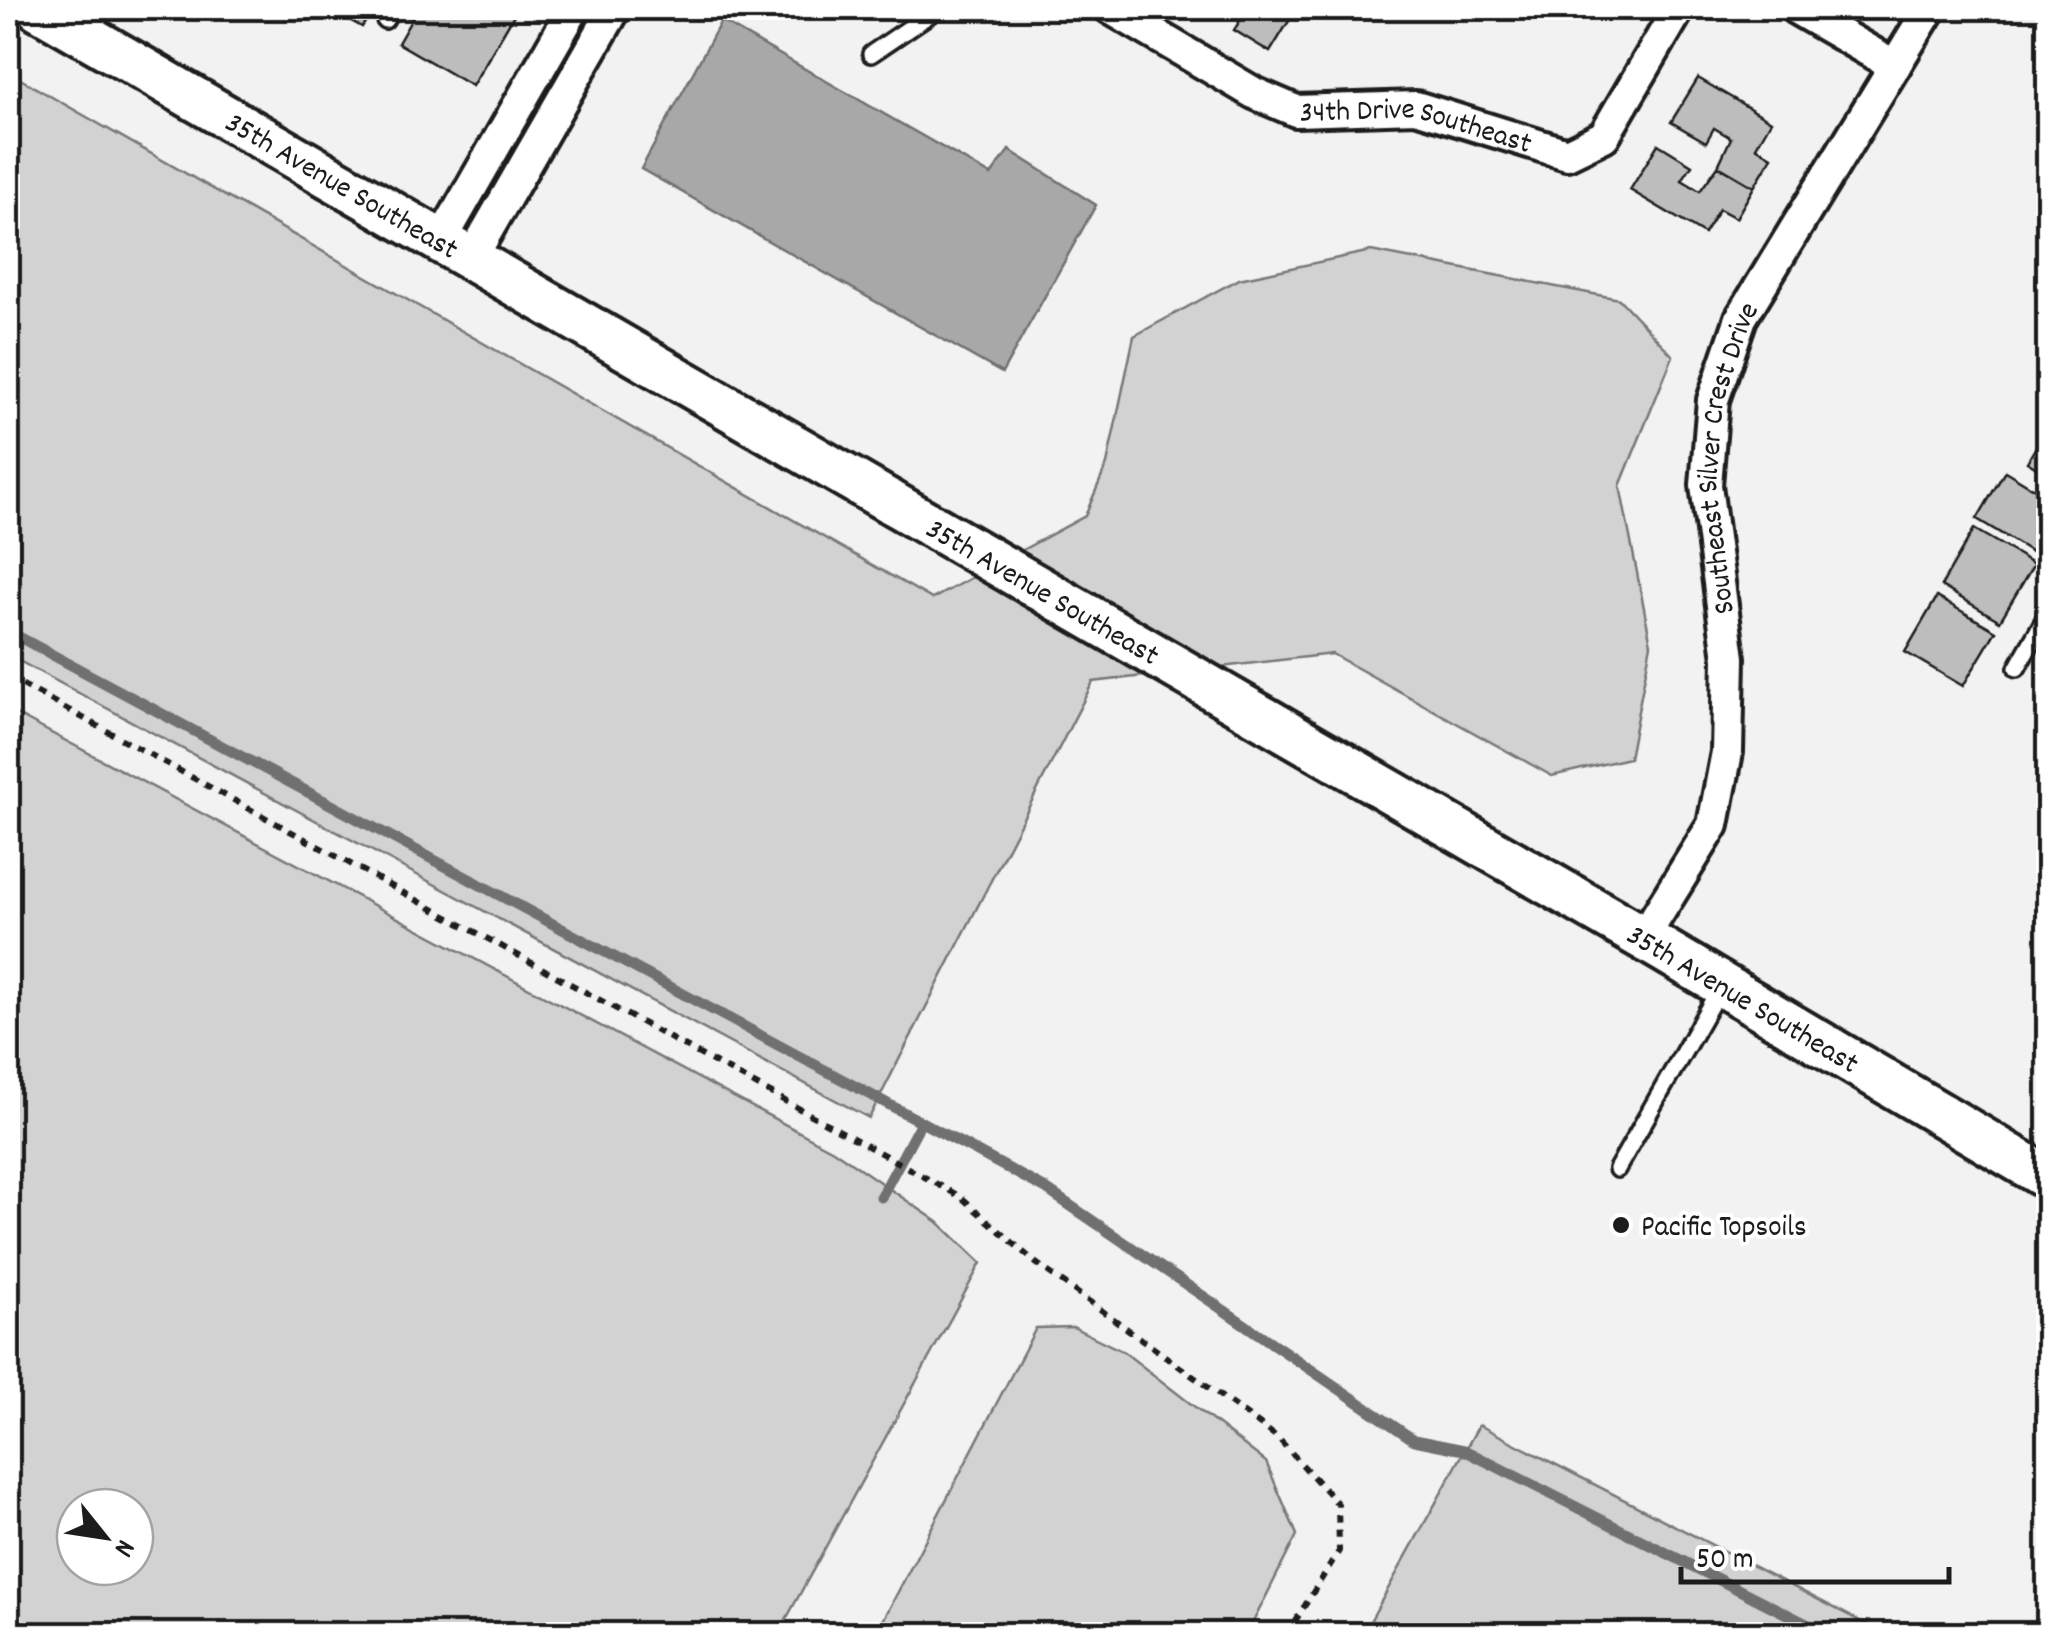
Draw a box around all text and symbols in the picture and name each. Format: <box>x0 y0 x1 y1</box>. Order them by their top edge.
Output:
street label: 34th Drive Southeast <box>1299 90 1536 168</box>
street label: 35th Avenue Southeast <box>216 104 465 273</box>
street label: Southeast Silver Crest Drive <box>1688 295 1772 617</box>
street label: 35th Avenue Southeast <box>916 510 1166 679</box>
street label: 35th Avenue Southeast <box>1617 916 1866 1087</box>
place label: Pacific Topsoils <box>1641 1208 1807 1251</box>
marker: Pacific Topsoils <box>1610 1214 1632 1236</box>
north arrow <box>55 1487 155 1587</box>
scale bar <box>1681 1522 1948 1584</box>
text: N <box>102 1531 143 1563</box>
text: 50 m <box>1696 1540 1754 1583</box>

